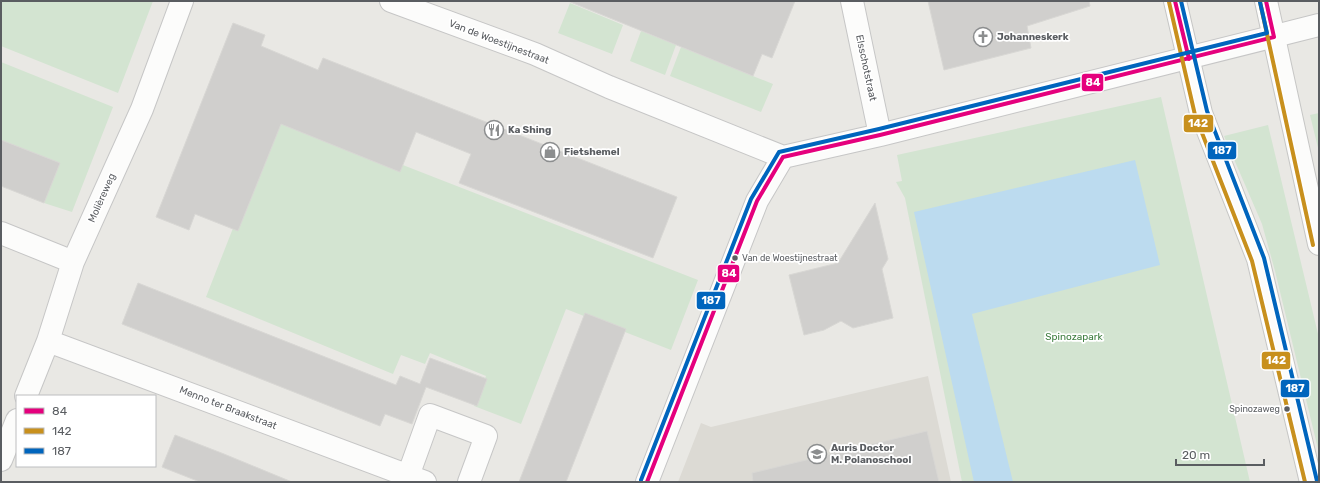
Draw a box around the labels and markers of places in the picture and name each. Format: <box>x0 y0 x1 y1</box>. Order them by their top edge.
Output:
church icon: Johanneskerk <box>972 26 994 48</box>
place label: Johanneskerk <box>997 31 1069 43</box>
restaurant icon: Ka Shing <box>483 119 505 141</box>
place label: Ka Shing <box>508 124 551 136</box>
shop icon: Fietshemel <box>539 141 561 163</box>
place label: Fietshemel <box>564 146 620 158</box>
marker: Van de Woestijnestraat <box>730 253 740 263</box>
place label: Van de Woestijnestraat <box>742 253 838 263</box>
place label: Spinozaweg <box>1229 404 1280 414</box>
marker: Spinozaweg <box>1282 404 1292 414</box>
place label: Auris Doctor M. Polanoschool <box>831 442 911 466</box>
school or university icon: Auris Doctor M. Polanoschool <box>806 443 828 465</box>

